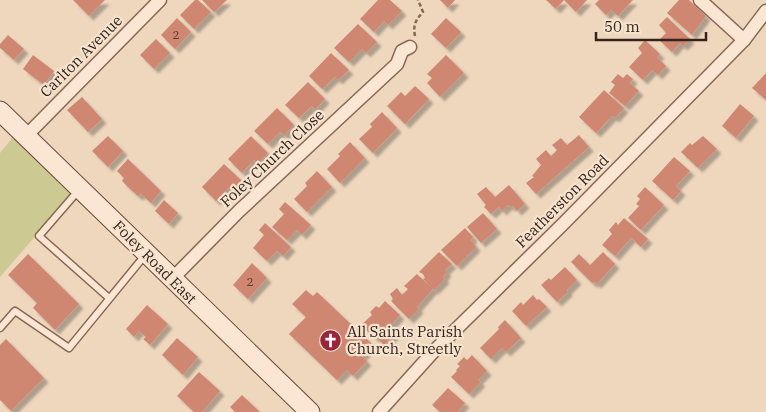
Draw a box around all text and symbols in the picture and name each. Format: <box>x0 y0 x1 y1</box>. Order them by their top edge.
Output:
scale bar <box>596 10 706 42</box>
street label: Carlton Avenue <box>36 11 126 101</box>
text: 50 m <box>604 17 640 36</box>
house number: 2 <box>172 27 180 42</box>
street label: Foley Church Close <box>216 105 328 211</box>
street label: Featherston Road <box>511 150 613 252</box>
street label: Foley Road East <box>109 216 201 308</box>
house number: 2 <box>246 274 254 289</box>
place label: All Saints Parish Church, Streetly <box>347 322 462 358</box>
church icon: All Saints Parish Church, Streetly <box>319 328 343 352</box>

